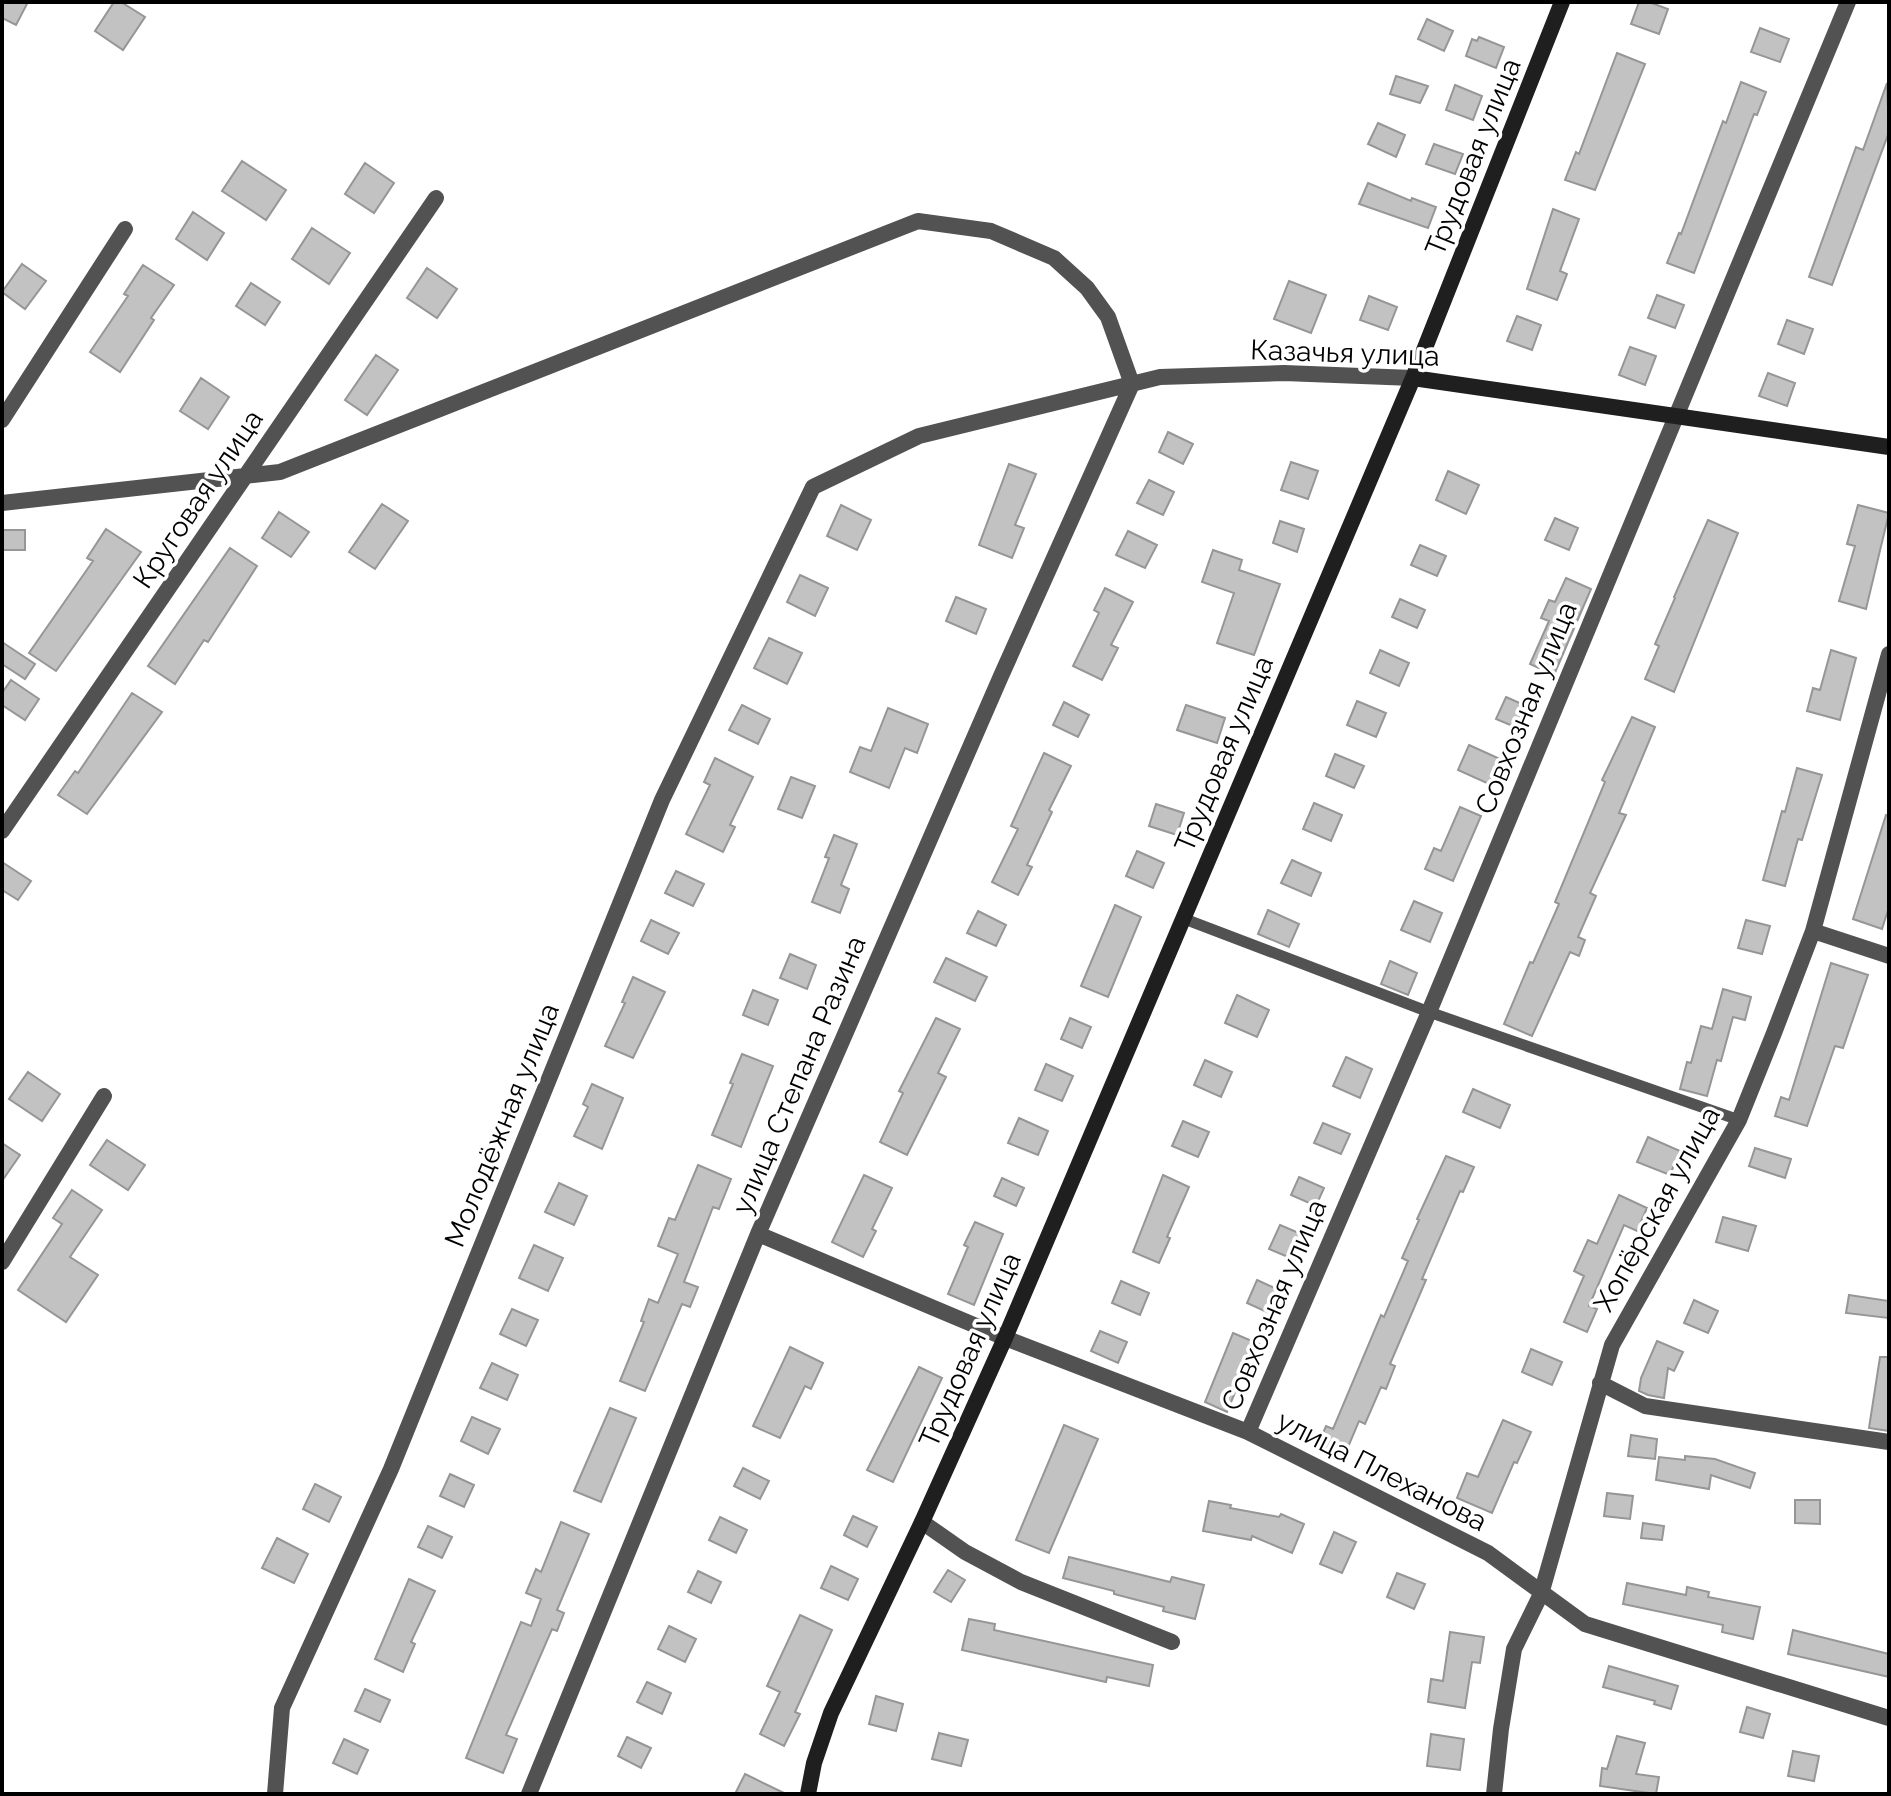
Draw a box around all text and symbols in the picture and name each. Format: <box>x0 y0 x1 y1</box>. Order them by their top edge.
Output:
street label: Трудовая улица <box>1418 54 1528 260</box>
street label: Казачья улица <box>1250 333 1440 373</box>
street label: Круговая улица <box>126 404 270 594</box>
street label: Совхозная улица <box>1468 597 1584 819</box>
street label: Трудовая улица <box>1168 651 1280 857</box>
street label: улица Степана Разина <box>725 931 873 1219</box>
street label: Молодёжная улица <box>438 998 566 1252</box>
street label: Хопёрская улица <box>1587 1101 1727 1317</box>
street label: Совхозная улица <box>1215 1195 1333 1415</box>
street label: Трудовая улица <box>912 1247 1028 1453</box>
street label: улица Плеханова <box>1272 1404 1492 1538</box>

